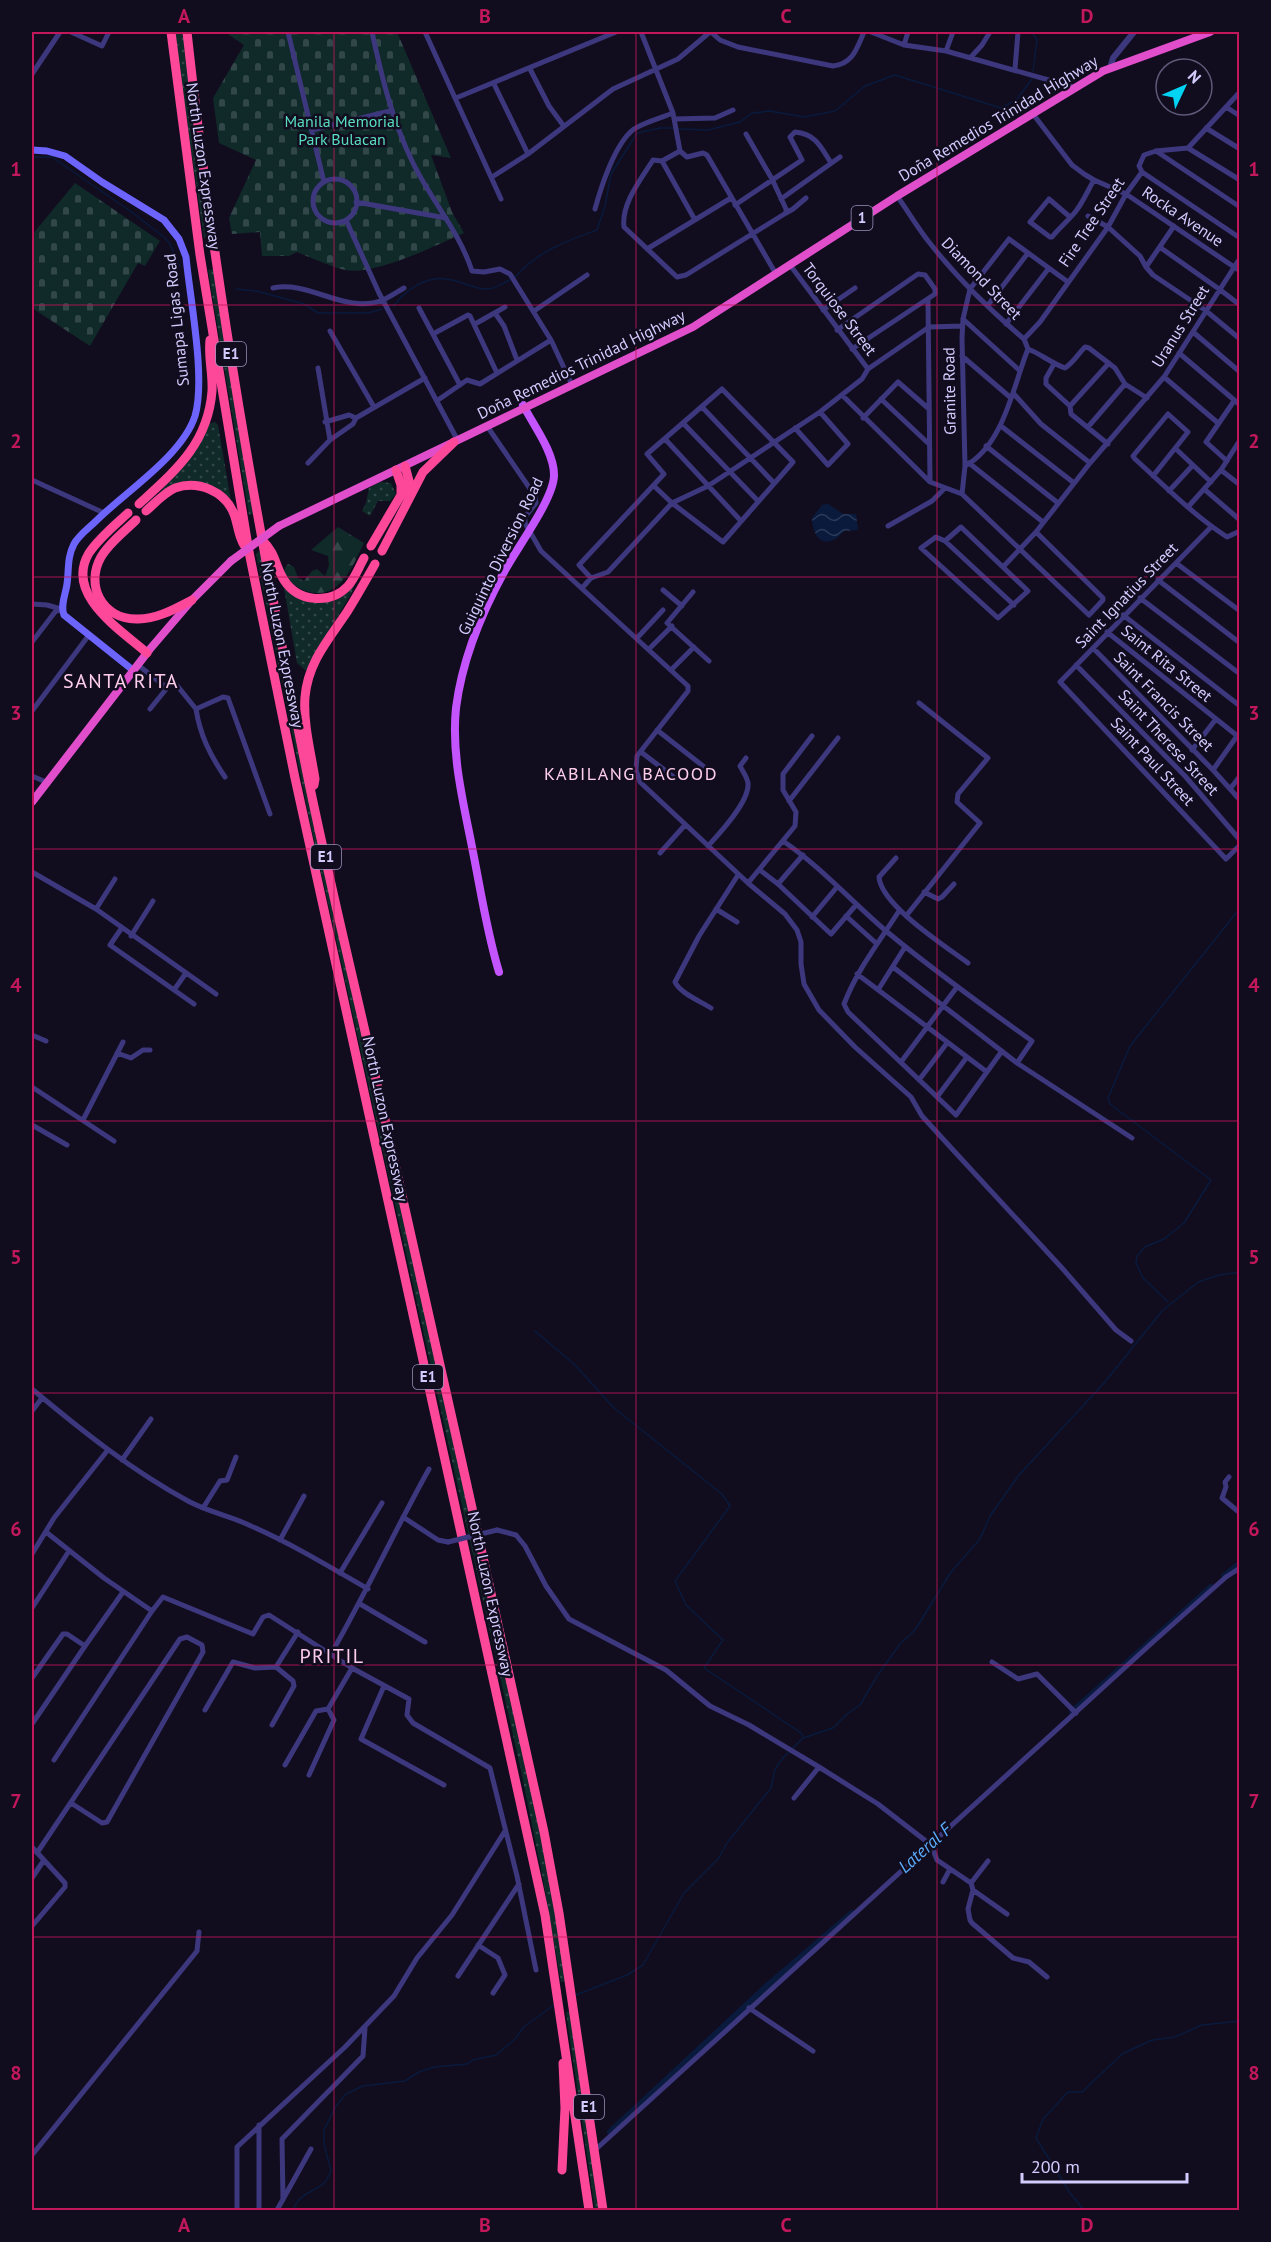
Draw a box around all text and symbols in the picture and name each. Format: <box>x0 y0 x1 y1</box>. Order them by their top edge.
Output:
text: A <box>178 3 191 29</box>
text: B <box>479 3 491 29</box>
text: C <box>780 3 792 29</box>
text: D <box>1081 3 1094 29</box>
street label: Doña Remedios Trinidad Highway <box>895 50 1102 186</box>
north arrow <box>1154 57 1214 117</box>
text: N <box>1184 66 1206 87</box>
street label: North Luzon Expressway <box>182 81 226 251</box>
park label: Manila Memorial Park Bulacan <box>284 111 400 149</box>
text: 1 <box>10 156 22 182</box>
text: 1 <box>1248 156 1260 182</box>
street label: Fire Tree Street <box>1054 173 1129 271</box>
street label: Rocka Avenue <box>1138 181 1228 251</box>
road number: 1 <box>852 206 872 230</box>
street label: Diamond Street <box>938 233 1027 324</box>
street label: Sumapa Ligas Road <box>159 253 193 387</box>
street label: Torquiose Street <box>799 259 882 360</box>
street label: Uranus Street <box>1147 281 1213 371</box>
street label: Doña Remedios Trinidad Highway <box>474 305 689 423</box>
road number: E1 <box>216 342 246 366</box>
street label: Granite Road <box>938 347 960 435</box>
text: 2 <box>10 428 22 454</box>
text: 2 <box>1248 428 1260 454</box>
street label: Guiguinto Diversion Road <box>453 474 547 638</box>
street label: Saint Ignatius Street <box>1070 538 1182 652</box>
street label: North Luzon Expressway <box>257 560 309 730</box>
street label: Saint Rita Street <box>1117 620 1217 706</box>
street label: Saint Francis Street <box>1110 647 1218 755</box>
district label: SANTA RITA <box>63 668 179 694</box>
street label: Saint Therese Street <box>1115 685 1224 800</box>
text: 3 <box>10 700 22 726</box>
text: 3 <box>1248 700 1260 726</box>
street label: Saint Paul Street <box>1107 713 1200 810</box>
district label: KABILANG BACOOD <box>544 762 718 785</box>
road number: E1 <box>311 845 341 869</box>
text: 4 <box>10 972 22 998</box>
text: 4 <box>1248 972 1260 998</box>
street label: North Luzon Expressway <box>359 1035 413 1204</box>
text: 5 <box>10 1244 22 1270</box>
text: 5 <box>1248 1244 1260 1270</box>
road number: E1 <box>413 1365 443 1389</box>
street label: North Luzon Expressway <box>464 1510 518 1679</box>
text: 6 <box>10 1516 22 1542</box>
text: 6 <box>1248 1516 1260 1542</box>
district label: PRITIL <box>299 1643 365 1669</box>
text: 7 <box>10 1788 22 1814</box>
text: 7 <box>1248 1788 1260 1814</box>
water label: Lateral F <box>893 1817 957 1878</box>
text: 8 <box>10 2060 22 2086</box>
text: 8 <box>1248 2060 1260 2086</box>
road number: E1 <box>574 2095 604 2119</box>
scale bar <box>1022 2146 1187 2184</box>
text: 200 m <box>1031 2155 1080 2178</box>
text: A <box>178 2212 191 2238</box>
text: B <box>479 2212 491 2238</box>
text: C <box>780 2212 792 2238</box>
text: D <box>1081 2212 1094 2238</box>

